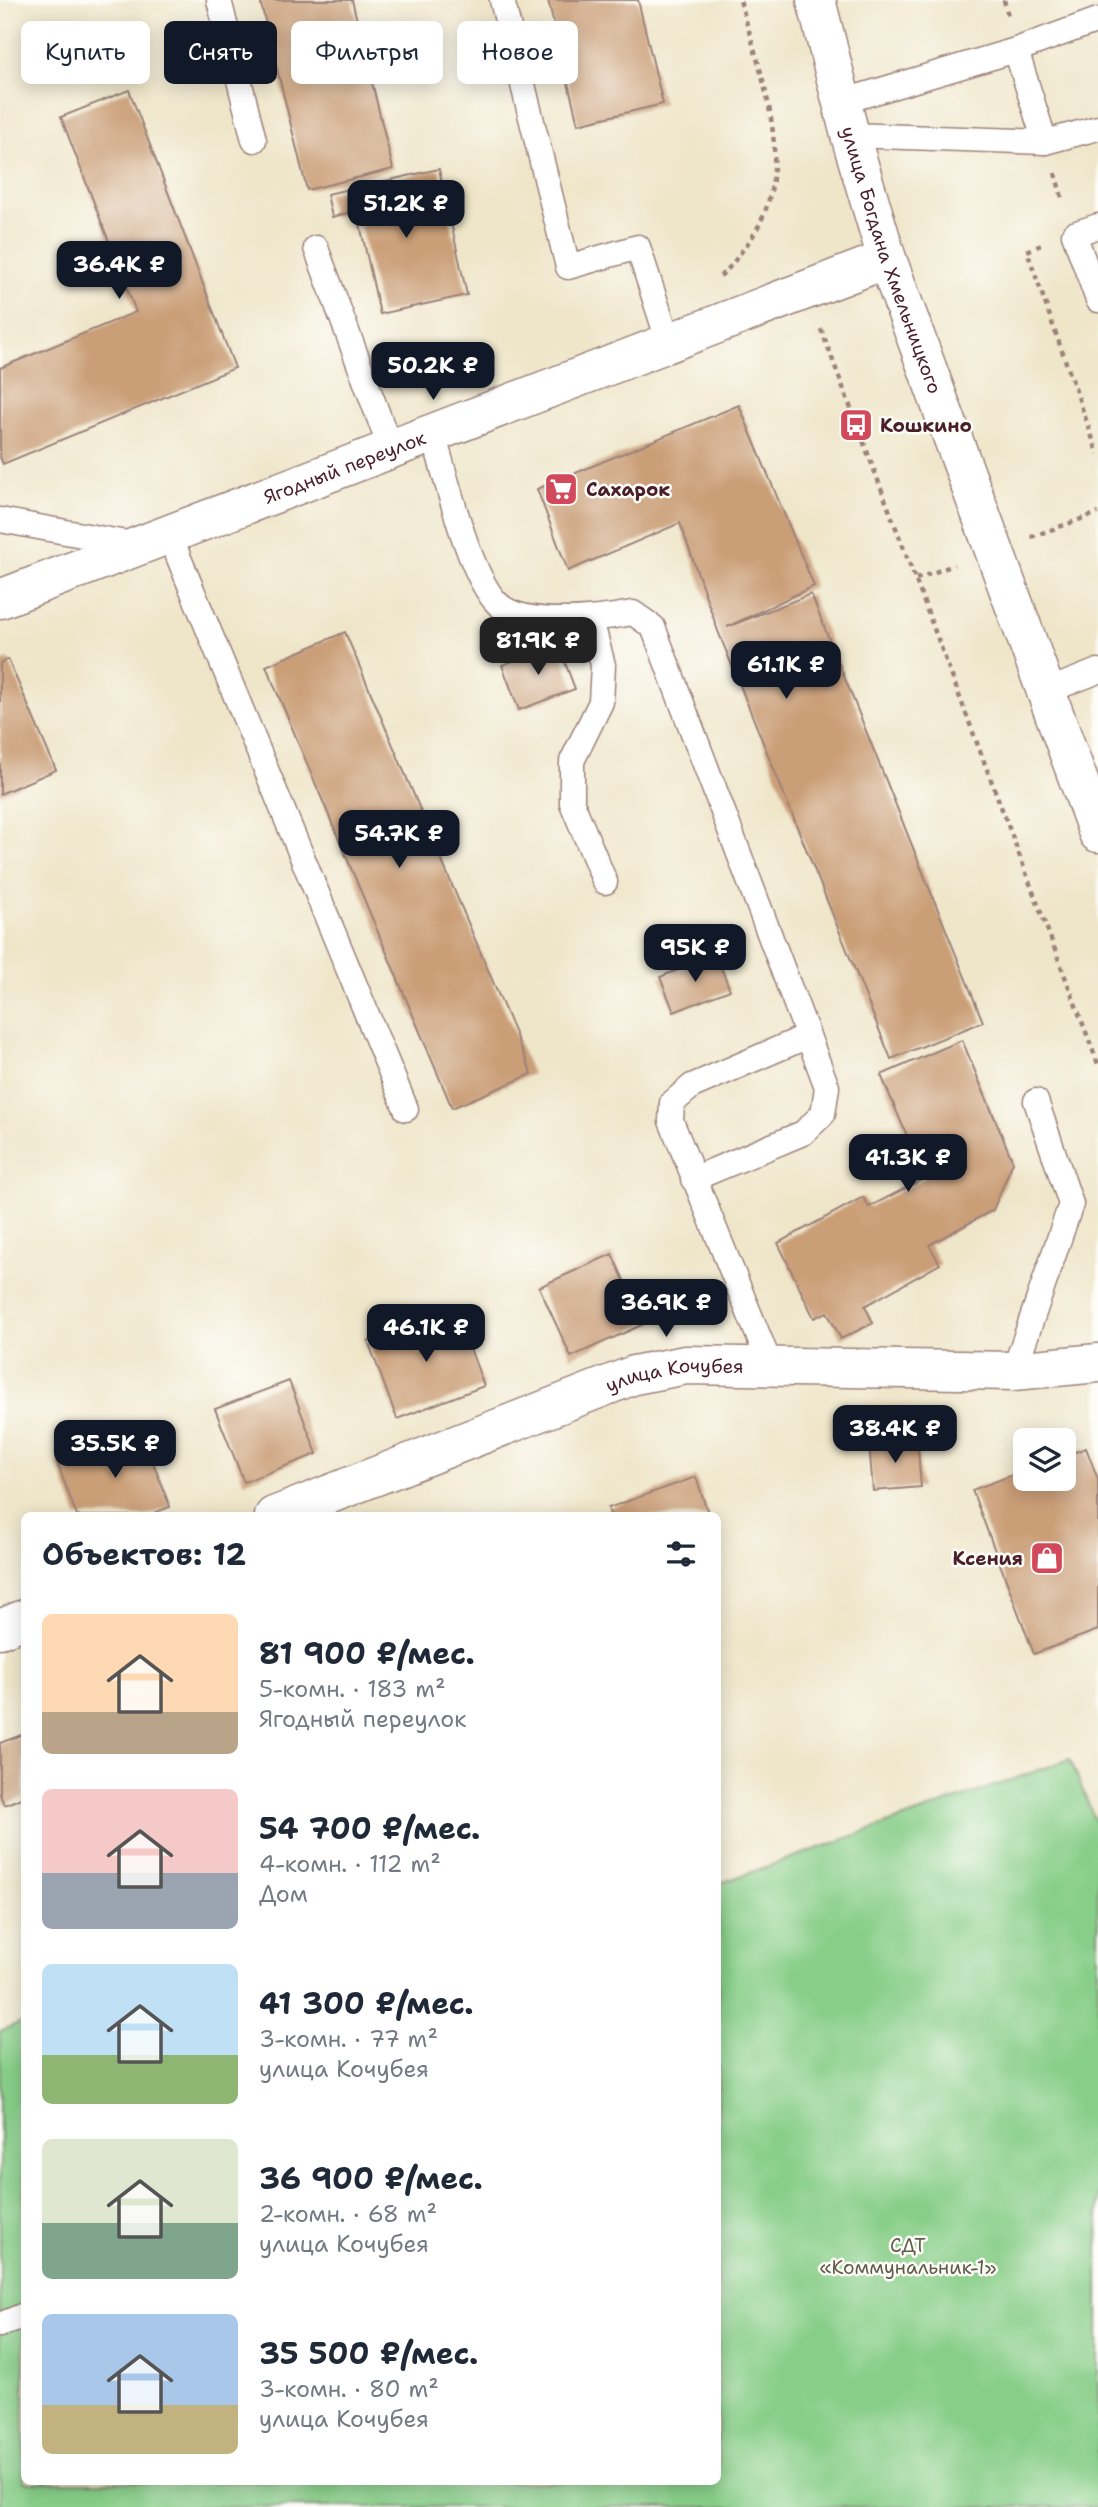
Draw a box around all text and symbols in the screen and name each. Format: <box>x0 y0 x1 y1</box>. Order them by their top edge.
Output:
chip: Купить <box>21 21 150 84</box>
chip: Снять <box>164 21 277 84</box>
chip: Фильтры <box>291 21 443 84</box>
chip: Новое <box>457 21 578 84</box>
street label: улица Богдана Хмельницкого <box>836 124 948 397</box>
pin: 51.2K ₽ <box>341 180 471 240</box>
text: 51.2K ₽ <box>363 188 449 218</box>
pin: 36.4K ₽ <box>54 242 184 301</box>
text: 36.4K ₽ <box>73 249 165 279</box>
pin: 50.2K ₽ <box>368 342 498 402</box>
text: 50.2K ₽ <box>387 350 479 380</box>
bus stop icon: Кошкино <box>837 406 875 444</box>
place label: Кошкино <box>880 413 972 438</box>
street label: Ягодный переулок <box>260 425 429 509</box>
supermarket icon: Сахарок <box>542 470 580 508</box>
place label: Сахарок <box>586 477 670 502</box>
pin: 81.9K ₽ <box>473 618 603 677</box>
text: 81.9K ₽ <box>496 625 580 655</box>
pin: 61.1K ₽ <box>721 642 851 701</box>
text: 61.1K ₽ <box>747 649 825 679</box>
pin: 54.7K ₽ <box>334 810 464 870</box>
text: 54.7K ₽ <box>355 818 443 848</box>
pin: 95K ₽ <box>646 925 744 984</box>
text: 95K ₽ <box>660 932 730 962</box>
pin: 41.3K ₽ <box>843 1134 973 1194</box>
text: 41.3K ₽ <box>865 1142 951 1172</box>
pin: 36.9K ₽ <box>601 1280 731 1339</box>
text: 36.9K ₽ <box>620 1287 712 1317</box>
pin: 46.1K ₽ <box>361 1304 491 1364</box>
text: 46.1K ₽ <box>383 1312 469 1342</box>
street label: улица Кочубея <box>602 1352 744 1398</box>
pin: 38.4K ₽ <box>830 1406 960 1465</box>
text: 38.4K ₽ <box>849 1413 941 1443</box>
pin: 35.5K ₽ <box>50 1420 180 1480</box>
text: 35.5K ₽ <box>70 1428 160 1458</box>
map controls <box>1013 1428 1076 1491</box>
button: layers <box>1013 1428 1076 1491</box>
text: Объектов: 12 <box>42 1534 246 1575</box>
icon: filters <box>662 1535 700 1573</box>
shop icon: Ксения <box>1028 1539 1066 1577</box>
place label: Ксения <box>953 1546 1023 1571</box>
text: 81 900 ₽/мес. <box>259 1633 475 1674</box>
icon: home <box>98 1642 182 1726</box>
text: 5-комн. · 183 m² <box>259 1674 446 1704</box>
text: Ягодный переулок <box>259 1704 466 1734</box>
text: 54 700 ₽/мес. <box>259 1808 480 1849</box>
icon: home <box>98 1817 182 1901</box>
text: 4-комн. · 112 m² <box>259 1849 441 1879</box>
text: Дом <box>259 1879 308 1909</box>
text: 41 300 ₽/мес. <box>259 1983 474 2024</box>
icon: home <box>98 1992 182 2076</box>
text: 3-комн. · 77 m² <box>259 2024 438 2054</box>
text: улица Кочубея <box>259 2054 429 2084</box>
text: 36 900 ₽/мес. <box>259 2158 483 2199</box>
icon: home <box>98 2167 182 2251</box>
text: 2-комн. · 68 m² <box>259 2199 437 2229</box>
text: улица Кочубея <box>259 2229 429 2259</box>
park label: СДТ «Коммунальник-1» <box>820 2233 996 2280</box>
text: 35 500 ₽/мес. <box>259 2333 478 2374</box>
icon: home <box>98 2342 182 2426</box>
text: 3-комн. · 80 m² <box>259 2374 439 2404</box>
text: улица Кочубея <box>259 2404 429 2434</box>

